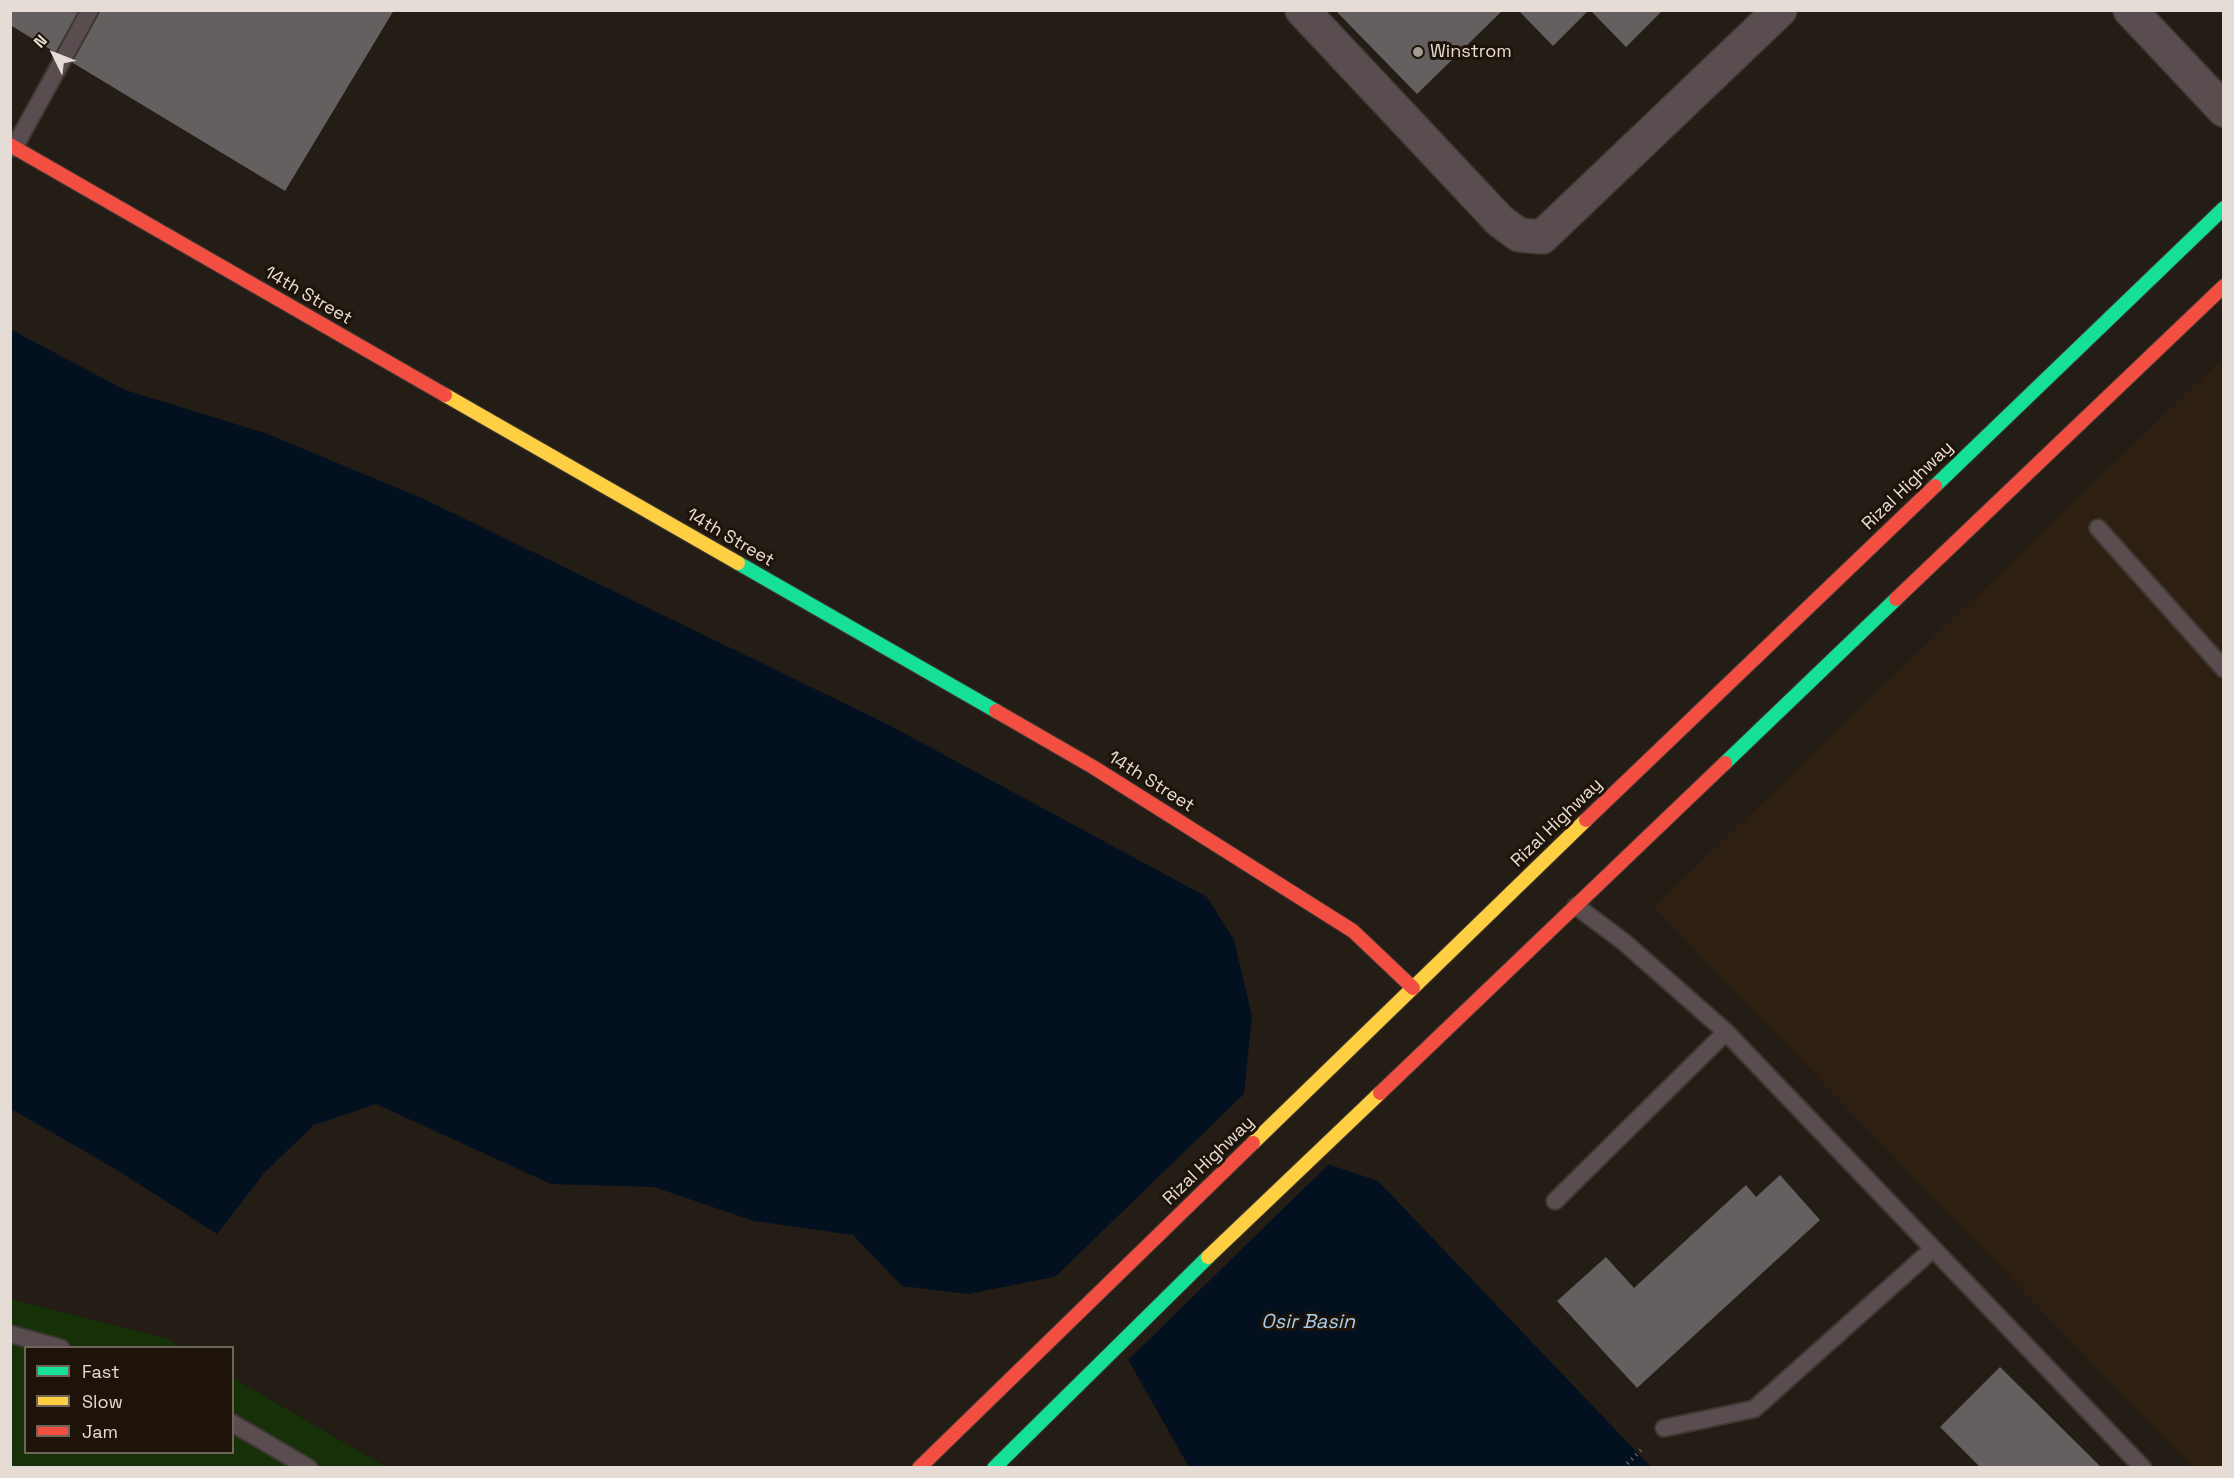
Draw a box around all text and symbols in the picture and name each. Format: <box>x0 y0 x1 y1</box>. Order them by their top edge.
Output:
north arrow <box>24 24 84 84</box>
text: N <box>29 30 52 52</box>
place label: Winstrom <box>1430 41 1512 63</box>
marker: Winstrom <box>1411 45 1425 59</box>
street label: 14th Street <box>260 262 356 330</box>
street label: Rizal Highway <box>1858 437 1958 535</box>
street label: 14th Street <box>682 504 778 572</box>
street label: 14th Street <box>1104 747 1198 817</box>
street label: Rizal Highway <box>1507 774 1607 872</box>
street label: Rizal Highway <box>1159 1112 1259 1210</box>
water label: Osir Basin <box>1261 1311 1355 1335</box>
legend <box>24 1346 234 1454</box>
text: Fast <box>82 1360 119 1383</box>
text: Slow <box>82 1390 123 1413</box>
text: Jam <box>82 1420 118 1443</box>

